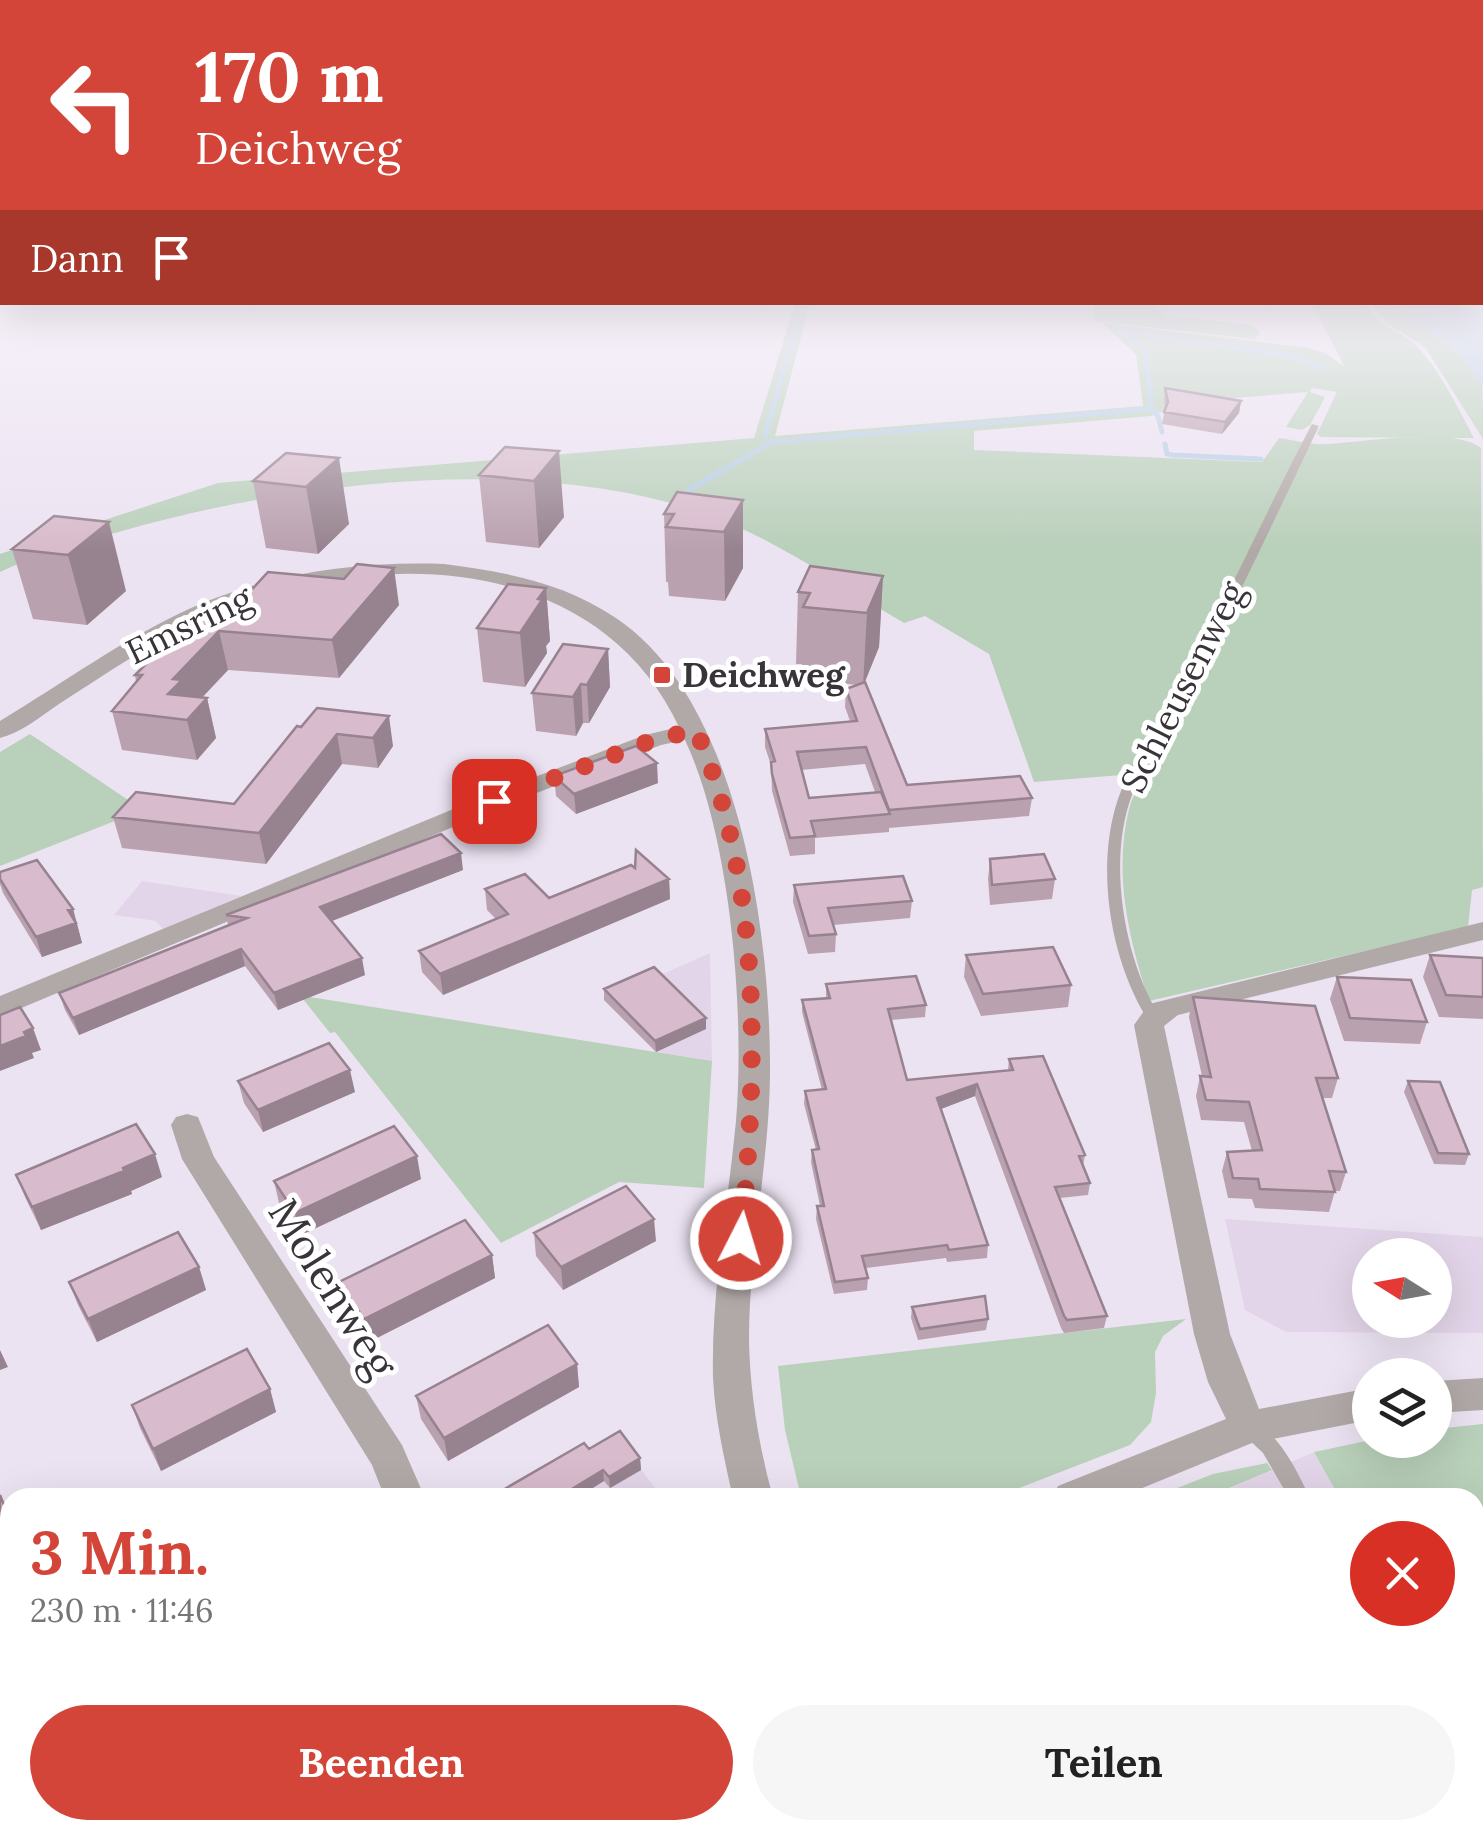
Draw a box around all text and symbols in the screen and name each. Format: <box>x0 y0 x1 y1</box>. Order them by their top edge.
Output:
text: 170 m <box>195 32 384 121</box>
icon: left <box>30 40 160 170</box>
text: Deichweg <box>195 119 401 176</box>
icon: arrive <box>144 230 199 285</box>
text: Dann <box>30 234 124 282</box>
street label: Schleusenweg <box>1110 573 1255 800</box>
street label: Emsring <box>118 574 260 674</box>
place label: Deichweg <box>682 652 846 697</box>
marker: Deichweg <box>651 664 673 686</box>
pin <box>452 759 537 844</box>
icon: arrive <box>467 774 522 829</box>
position arrow <box>689 1187 793 1291</box>
street label: Molenweg <box>257 1188 410 1388</box>
north arrow <box>1352 1238 1452 1338</box>
map controls <box>1352 1238 1452 1458</box>
button: layers <box>1352 1358 1452 1458</box>
text: 3 Min. <box>30 1514 209 1590</box>
button: close <box>1350 1521 1455 1626</box>
text: 230 m · 11:46 <box>30 1590 213 1631</box>
button: Beenden <box>30 1705 733 1820</box>
button: Teilen <box>753 1705 1455 1820</box>

